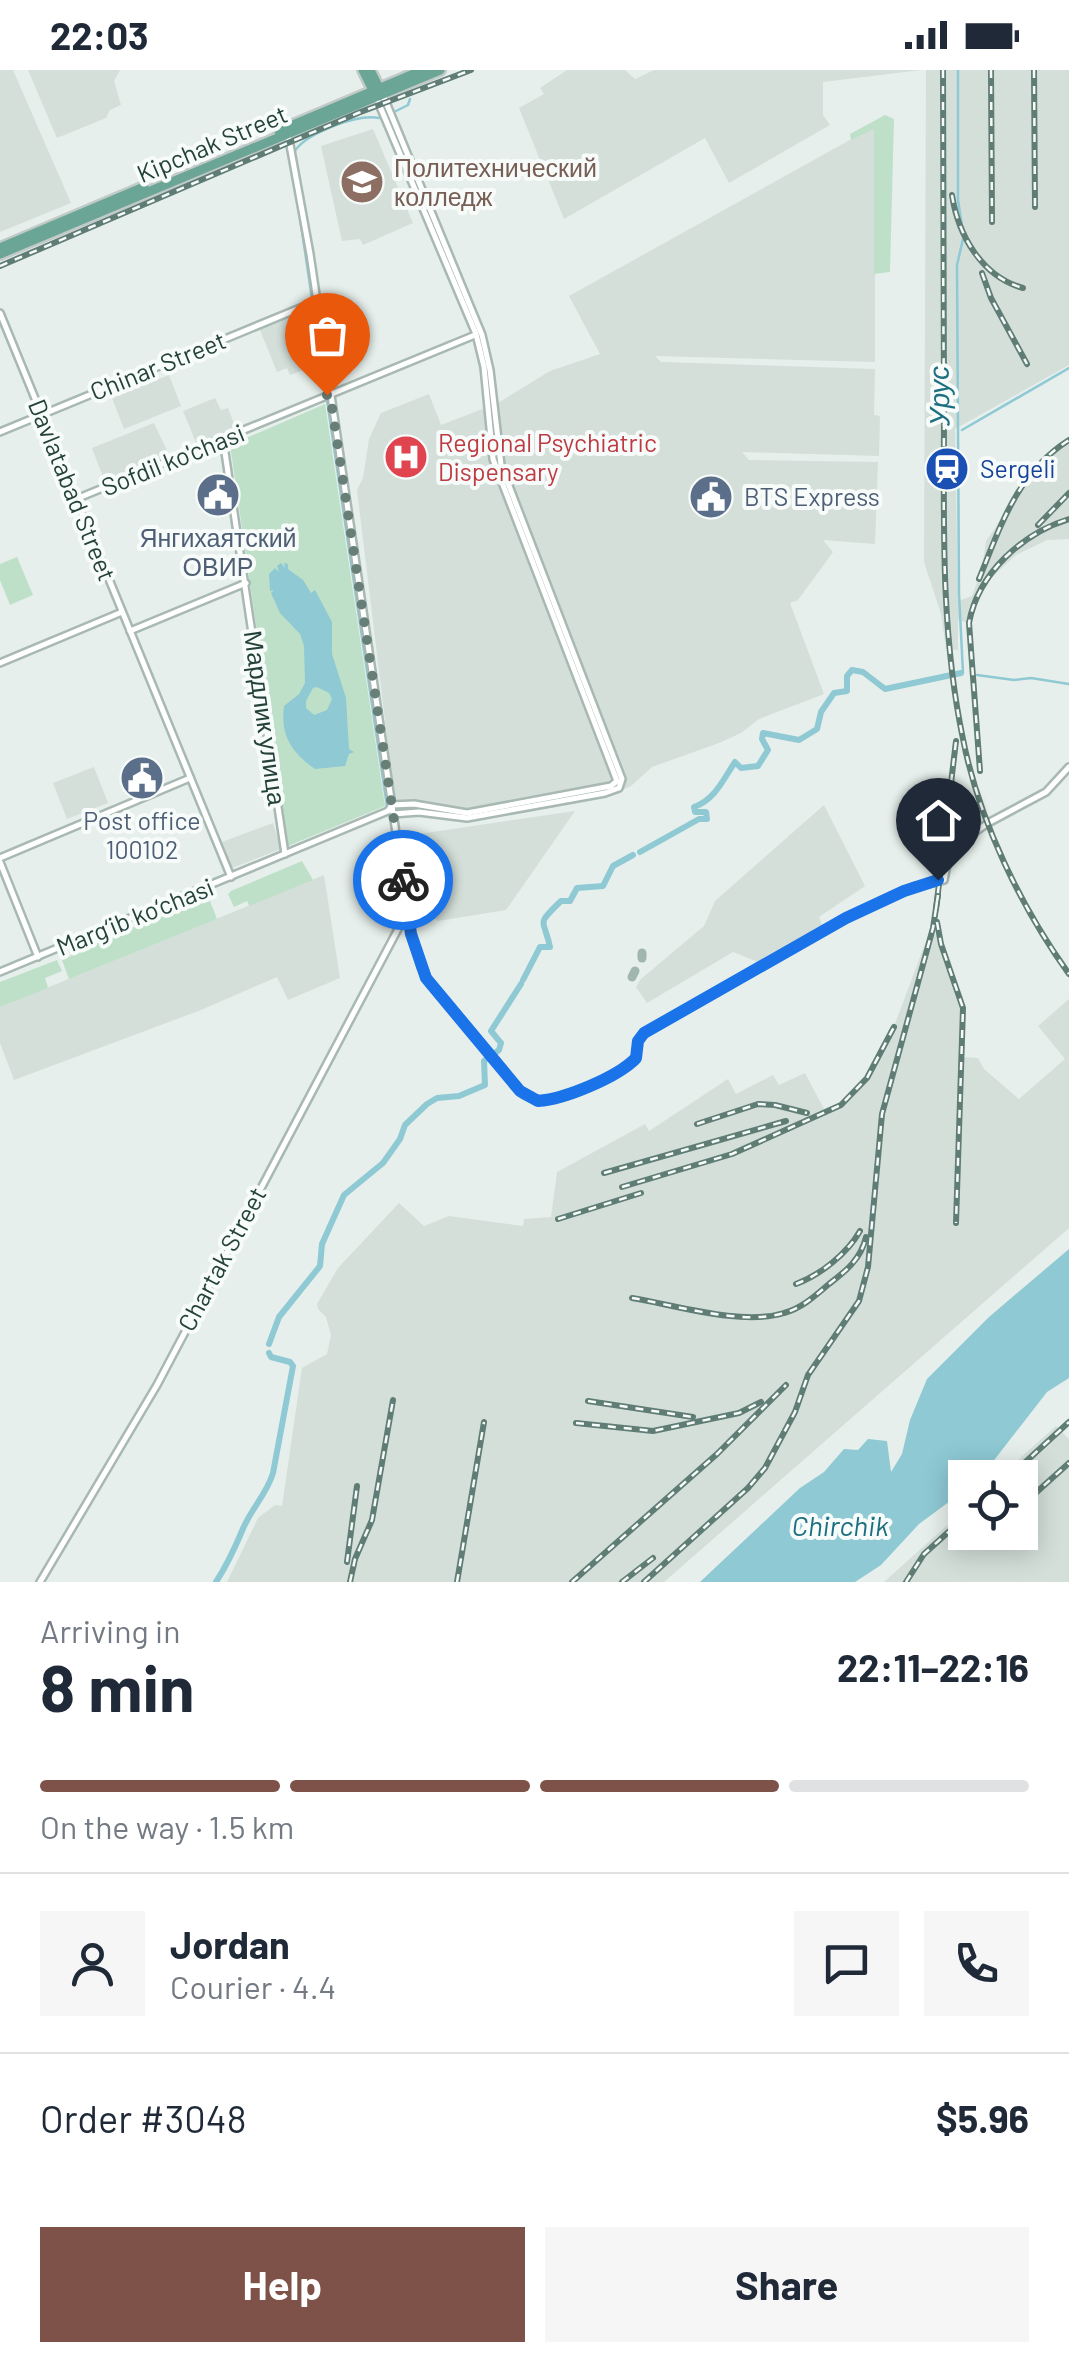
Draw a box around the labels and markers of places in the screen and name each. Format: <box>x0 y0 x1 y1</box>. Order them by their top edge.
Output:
place label: Политехнический колледж <box>394 152 597 211</box>
school or university icon: Политехнический колледж <box>339 159 385 205</box>
pin <box>285 293 370 396</box>
place label: Regional Psychiatric Dispensary <box>438 427 657 486</box>
hospital icon: Regional Psychiatric Dispensary <box>383 434 429 480</box>
station icon: Sergeli <box>924 446 970 492</box>
place label: Sergeli <box>980 453 1056 483</box>
public building icon: Янгихаятский ОВИР <box>195 472 241 518</box>
public building icon: BTS Express <box>688 474 734 520</box>
place label: BTS Express <box>744 481 880 511</box>
place label: Янгихаятский ОВИР <box>139 522 297 581</box>
public building icon: Post office 100102 <box>119 755 165 801</box>
pin <box>896 778 981 881</box>
place label: Post office 100102 <box>83 805 201 864</box>

